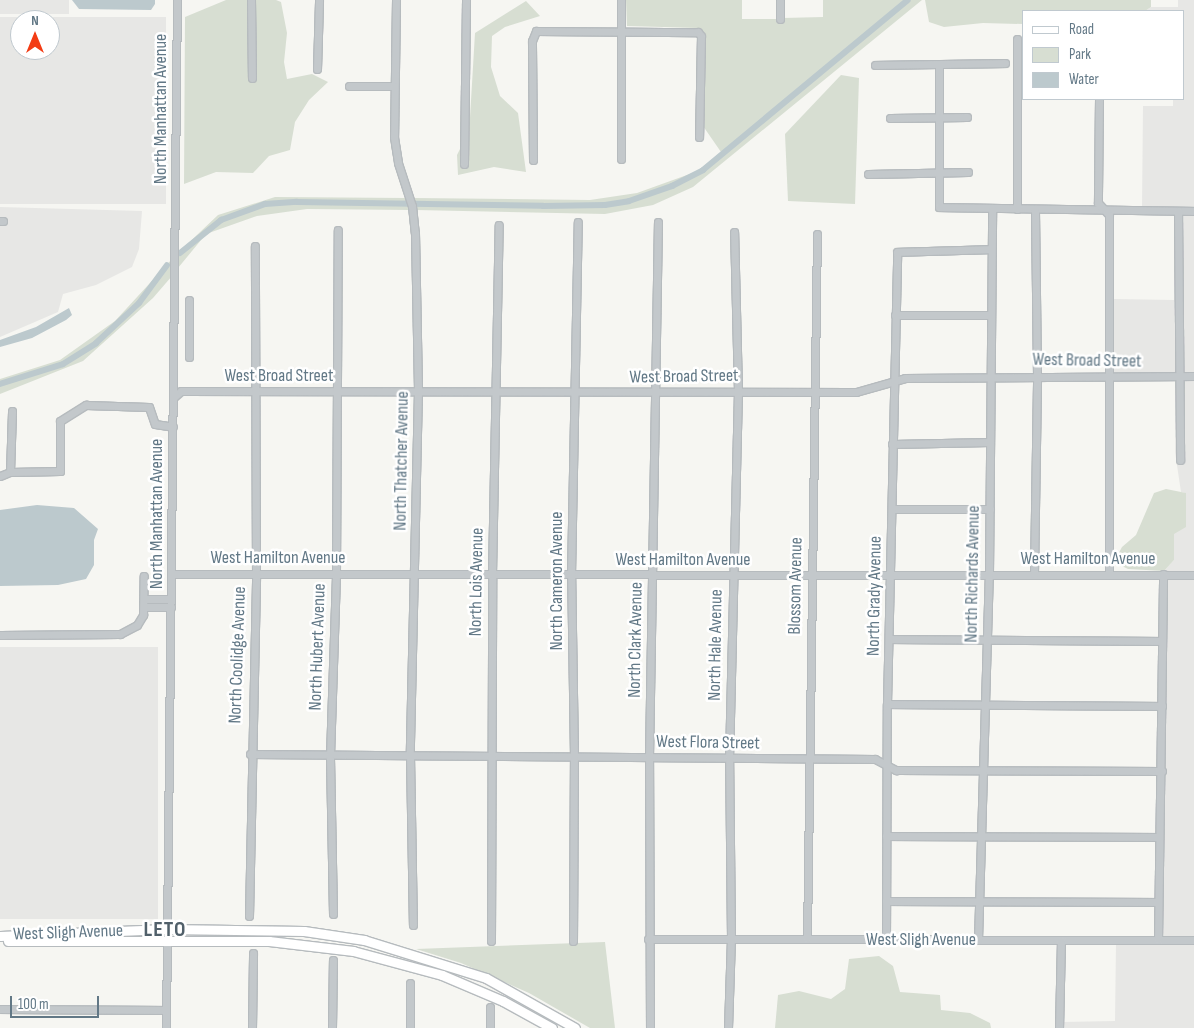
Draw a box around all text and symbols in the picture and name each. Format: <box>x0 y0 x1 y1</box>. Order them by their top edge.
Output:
north arrow <box>10 10 60 60</box>
legend <box>1022 10 1184 100</box>
text: N <box>31 12 39 29</box>
text: Road <box>1069 20 1094 39</box>
street label: North Manhattan Avenue <box>150 34 172 184</box>
text: Park <box>1069 45 1091 64</box>
text: Water <box>1069 70 1099 89</box>
street label: West Broad Street <box>1032 349 1142 373</box>
street label: West Broad Street <box>224 365 334 387</box>
street label: West Broad Street <box>629 365 739 389</box>
street label: North Thatcher Avenue <box>390 391 414 531</box>
street label: North Manhattan Avenue <box>146 439 168 589</box>
street label: North Richards Avenue <box>961 505 985 643</box>
street label: North Cameron Avenue <box>546 511 568 651</box>
street label: North Lois Avenue <box>465 527 489 637</box>
street label: North Grady Avenue <box>863 536 887 656</box>
street label: Blossom Avenue <box>784 537 808 635</box>
street label: West Hamilton Avenue <box>210 547 346 569</box>
street label: West Hamilton Avenue <box>1020 548 1156 570</box>
street label: West Hamilton Avenue <box>615 549 751 571</box>
street label: North Clark Avenue <box>624 582 648 698</box>
street label: North Hubert Avenue <box>305 583 331 711</box>
street label: North Coolidge Avenue <box>225 586 251 724</box>
street label: North Hale Avenue <box>704 589 728 701</box>
street label: West Flora Street <box>656 731 760 755</box>
district label: LETO <box>143 917 187 943</box>
street label: West Sligh Avenue <box>13 920 123 946</box>
street label: West Sligh Avenue <box>866 929 976 951</box>
scale bar <box>12 986 101 1018</box>
text: 100 m <box>18 995 49 1014</box>

